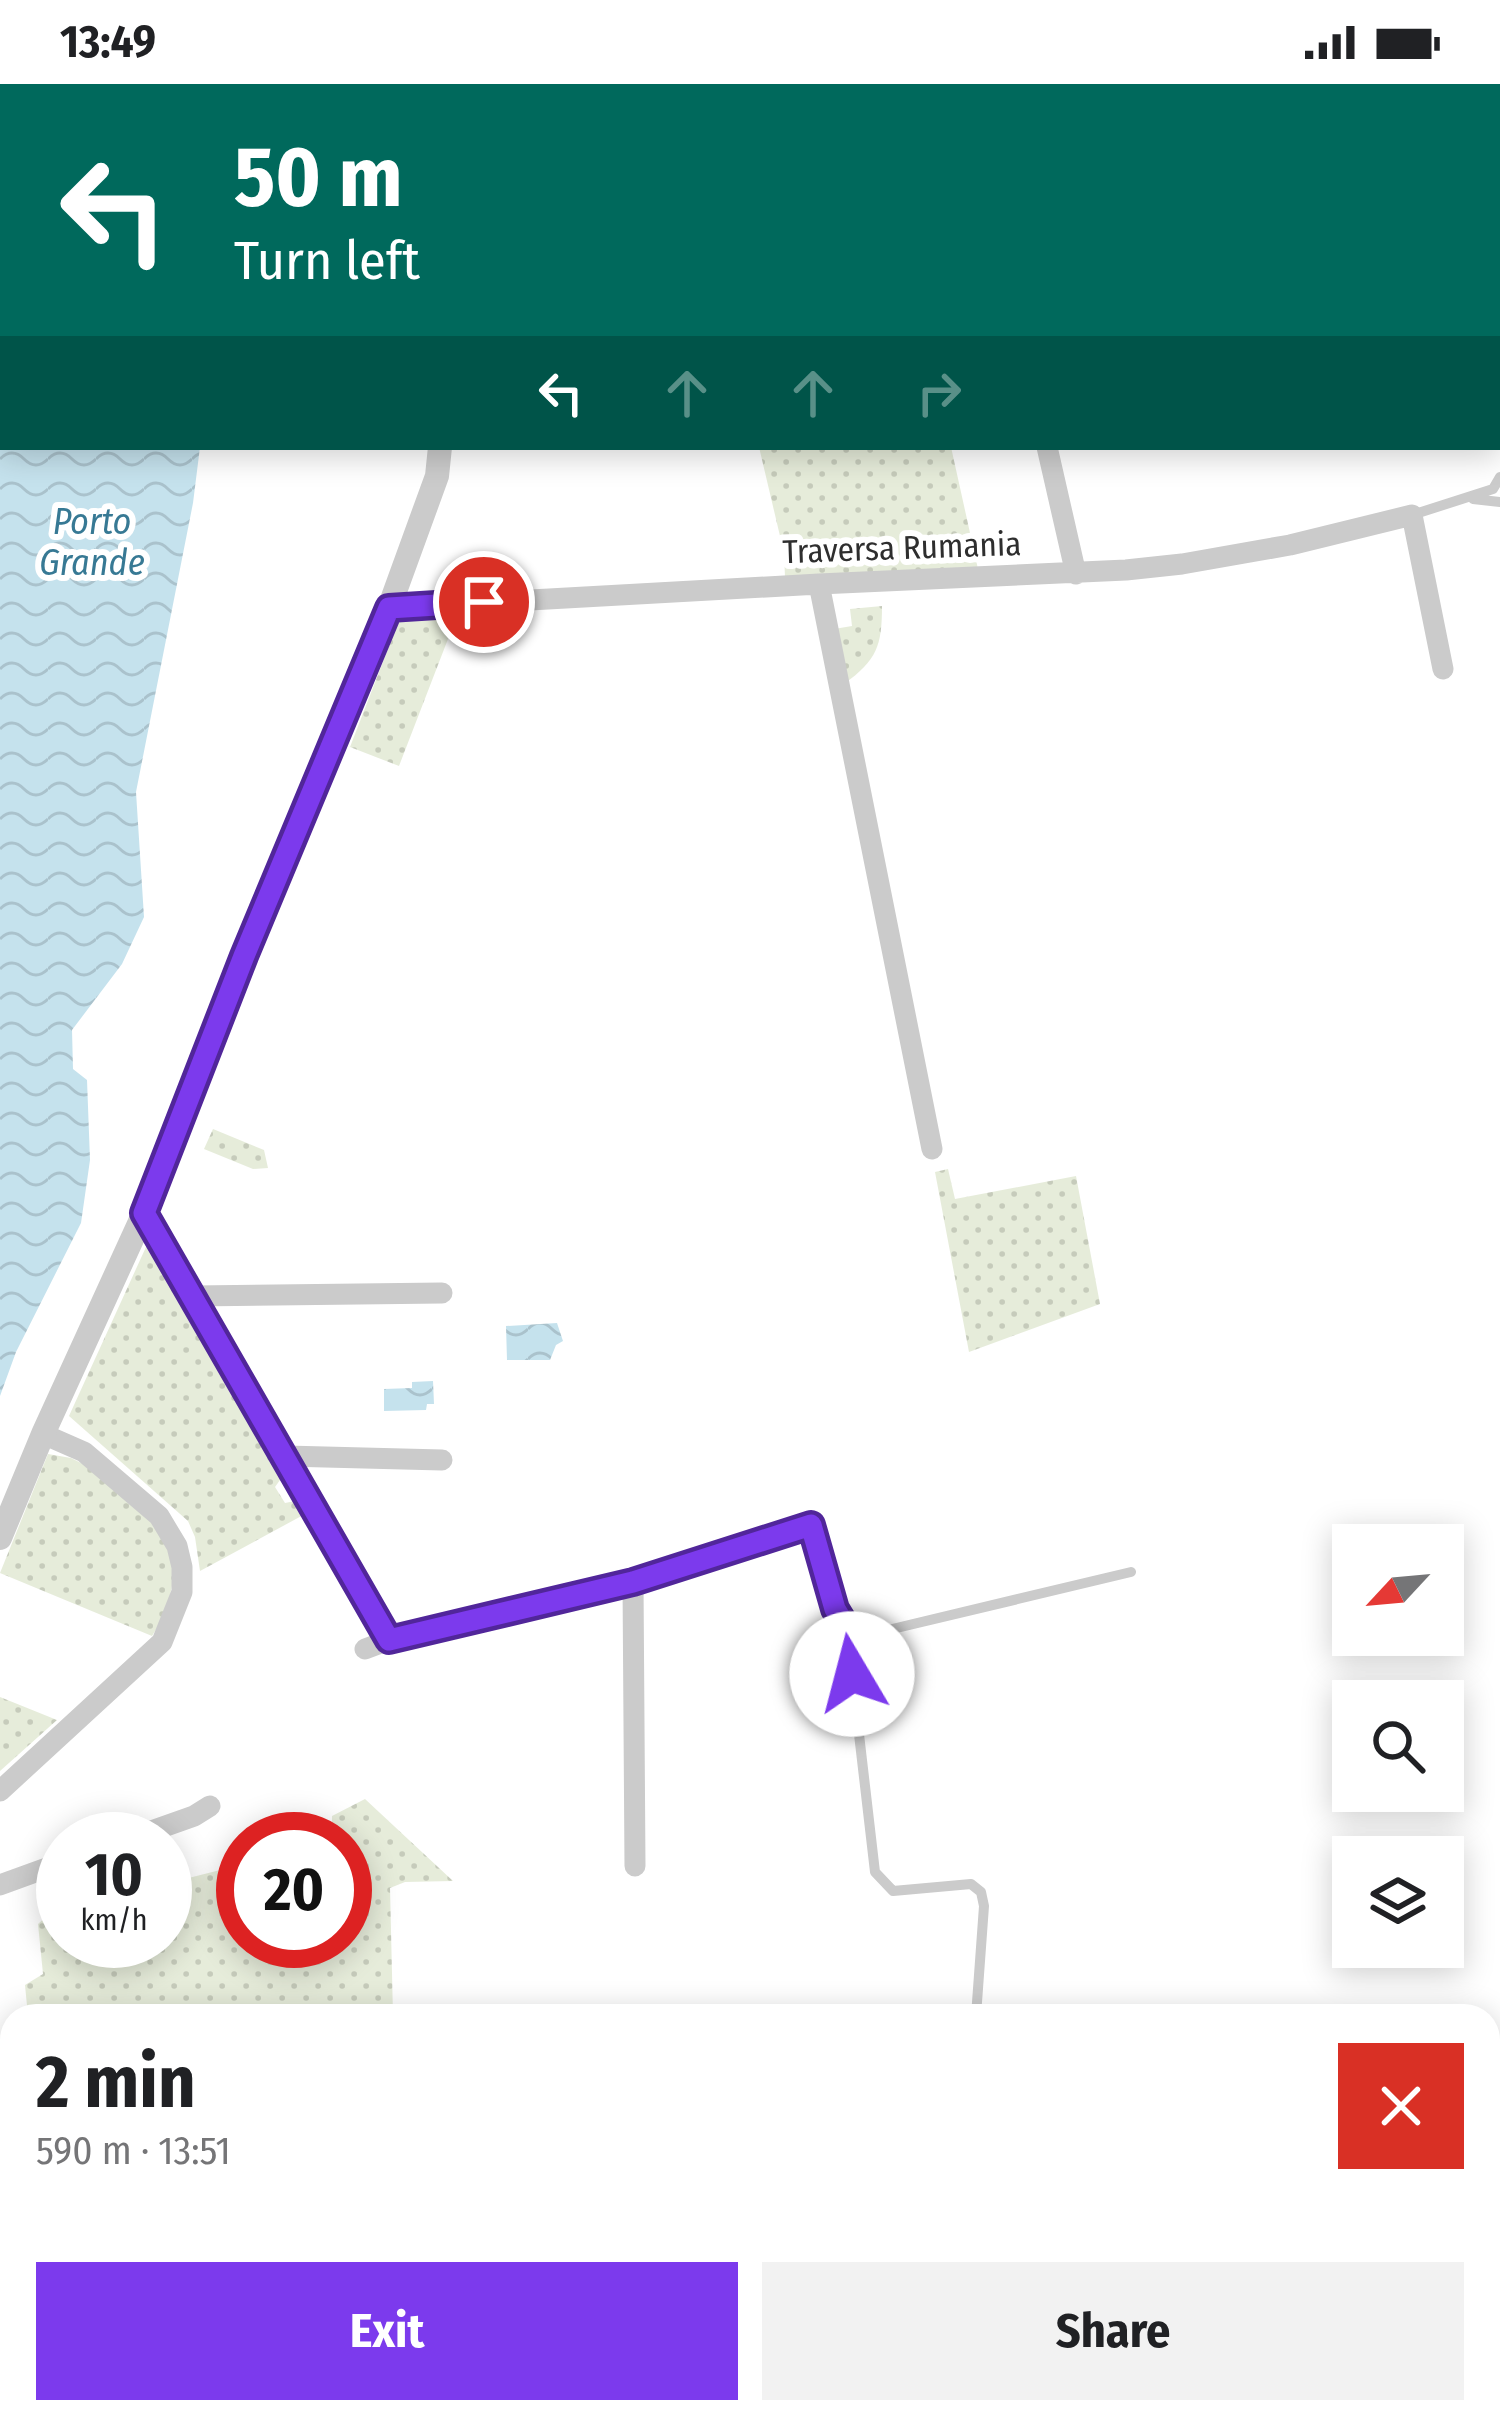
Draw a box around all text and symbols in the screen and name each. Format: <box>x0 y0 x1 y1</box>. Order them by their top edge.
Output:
text: 13:49 <box>60 15 156 69</box>
text: 50 m <box>234 127 403 228</box>
icon: left <box>36 132 192 288</box>
text: Turn left <box>234 229 420 293</box>
icon: left <box>528 360 594 426</box>
icon: ahead <box>654 360 720 426</box>
icon: ahead <box>780 360 846 426</box>
icon: right <box>906 360 972 426</box>
water label: Porto Grande <box>39 500 145 585</box>
street label: Traversa Rumania <box>782 524 1022 572</box>
pin <box>433 551 535 653</box>
icon: arrive <box>451 569 517 635</box>
north arrow <box>1332 1524 1464 1656</box>
map controls <box>1332 1524 1464 1968</box>
position arrow <box>789 1611 915 1737</box>
button: search <box>1332 1680 1464 1812</box>
speed limit sign: 20 <box>216 1812 372 1968</box>
button: layers <box>1332 1836 1464 1968</box>
text: 10 <box>85 1839 143 1911</box>
text: km/h <box>81 1902 147 1938</box>
text: 2 min <box>36 2040 196 2126</box>
button: close <box>1338 2043 1464 2169</box>
text: 590 m · 13:51 <box>36 2128 231 2174</box>
button: Exit <box>36 2262 738 2400</box>
button: Share <box>762 2262 1464 2400</box>

